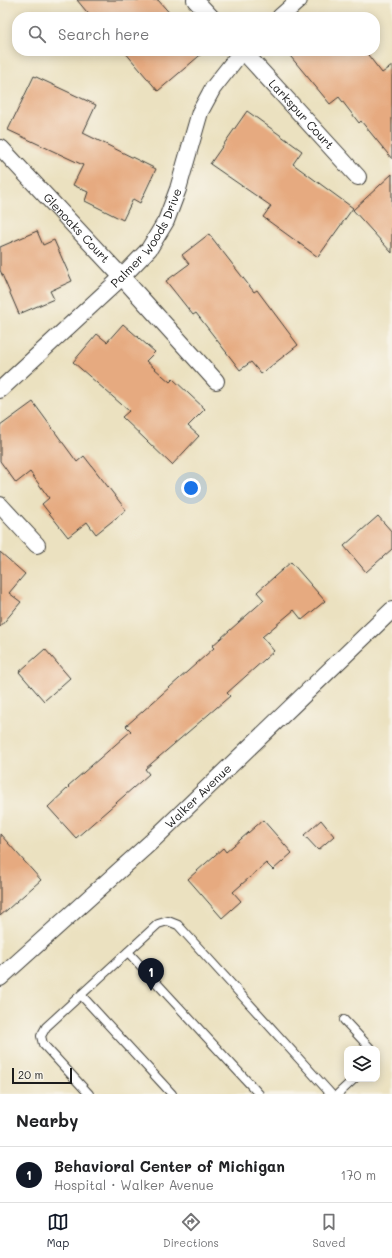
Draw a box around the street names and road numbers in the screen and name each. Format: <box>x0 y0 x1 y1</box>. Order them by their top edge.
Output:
street label: Larkspur Court <box>266 75 338 152</box>
street label: Palmer Woods Drive <box>107 186 185 291</box>
street label: Glenoaks Court <box>40 189 114 266</box>
street label: Walker Avenue <box>161 760 234 831</box>

